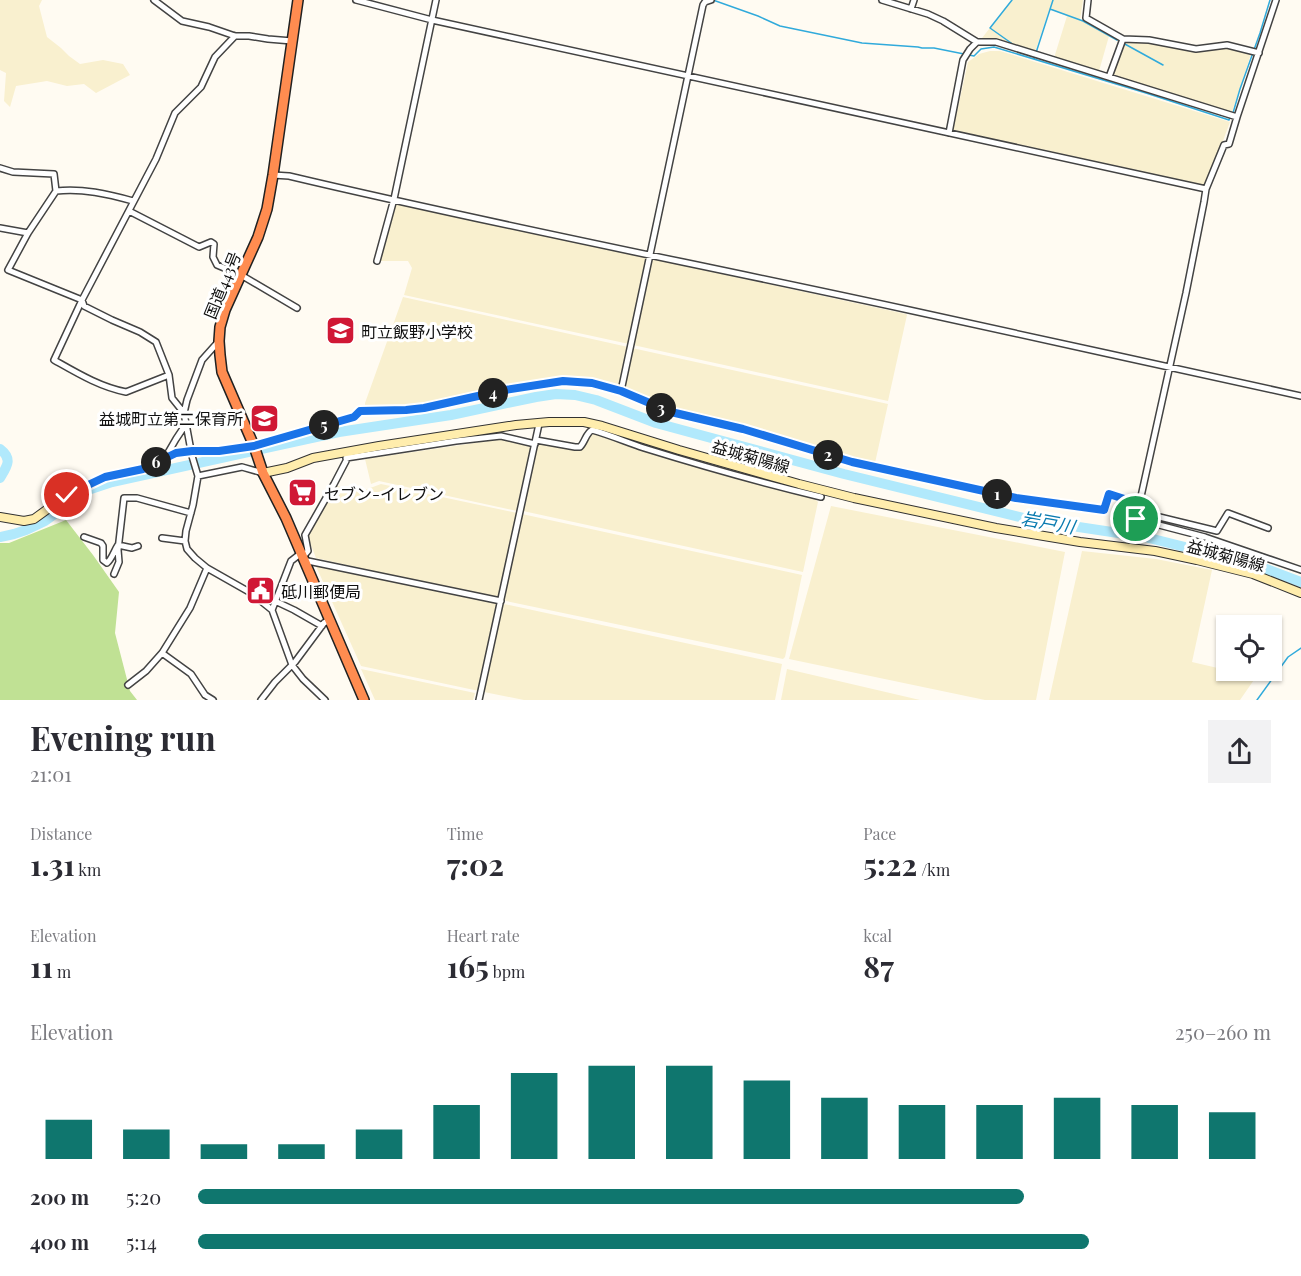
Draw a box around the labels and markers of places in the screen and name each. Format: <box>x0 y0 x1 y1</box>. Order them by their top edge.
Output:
school or university icon: 町立飯野小学校 <box>324 315 356 347</box>
place label: 町立飯野小学校 <box>361 321 473 342</box>
pin: 4 <box>478 378 508 408</box>
pin: 3 <box>646 393 676 423</box>
school or university icon: 益城町立第二保育所 <box>248 402 280 434</box>
place label: 益城町立第二保育所 <box>99 408 243 429</box>
pin: 5 <box>309 410 339 440</box>
pin: 2 <box>813 440 843 470</box>
pin: 6 <box>141 447 171 477</box>
pin <box>41 469 92 520</box>
supermarket icon: セブン-イレブン <box>287 477 319 509</box>
pin: 1 <box>982 479 1012 509</box>
place label: セブン-イレブン <box>324 483 444 504</box>
pin <box>1110 493 1161 544</box>
public building icon: 砥川郵便局 <box>244 575 276 607</box>
place label: 砥川郵便局 <box>281 581 361 602</box>

